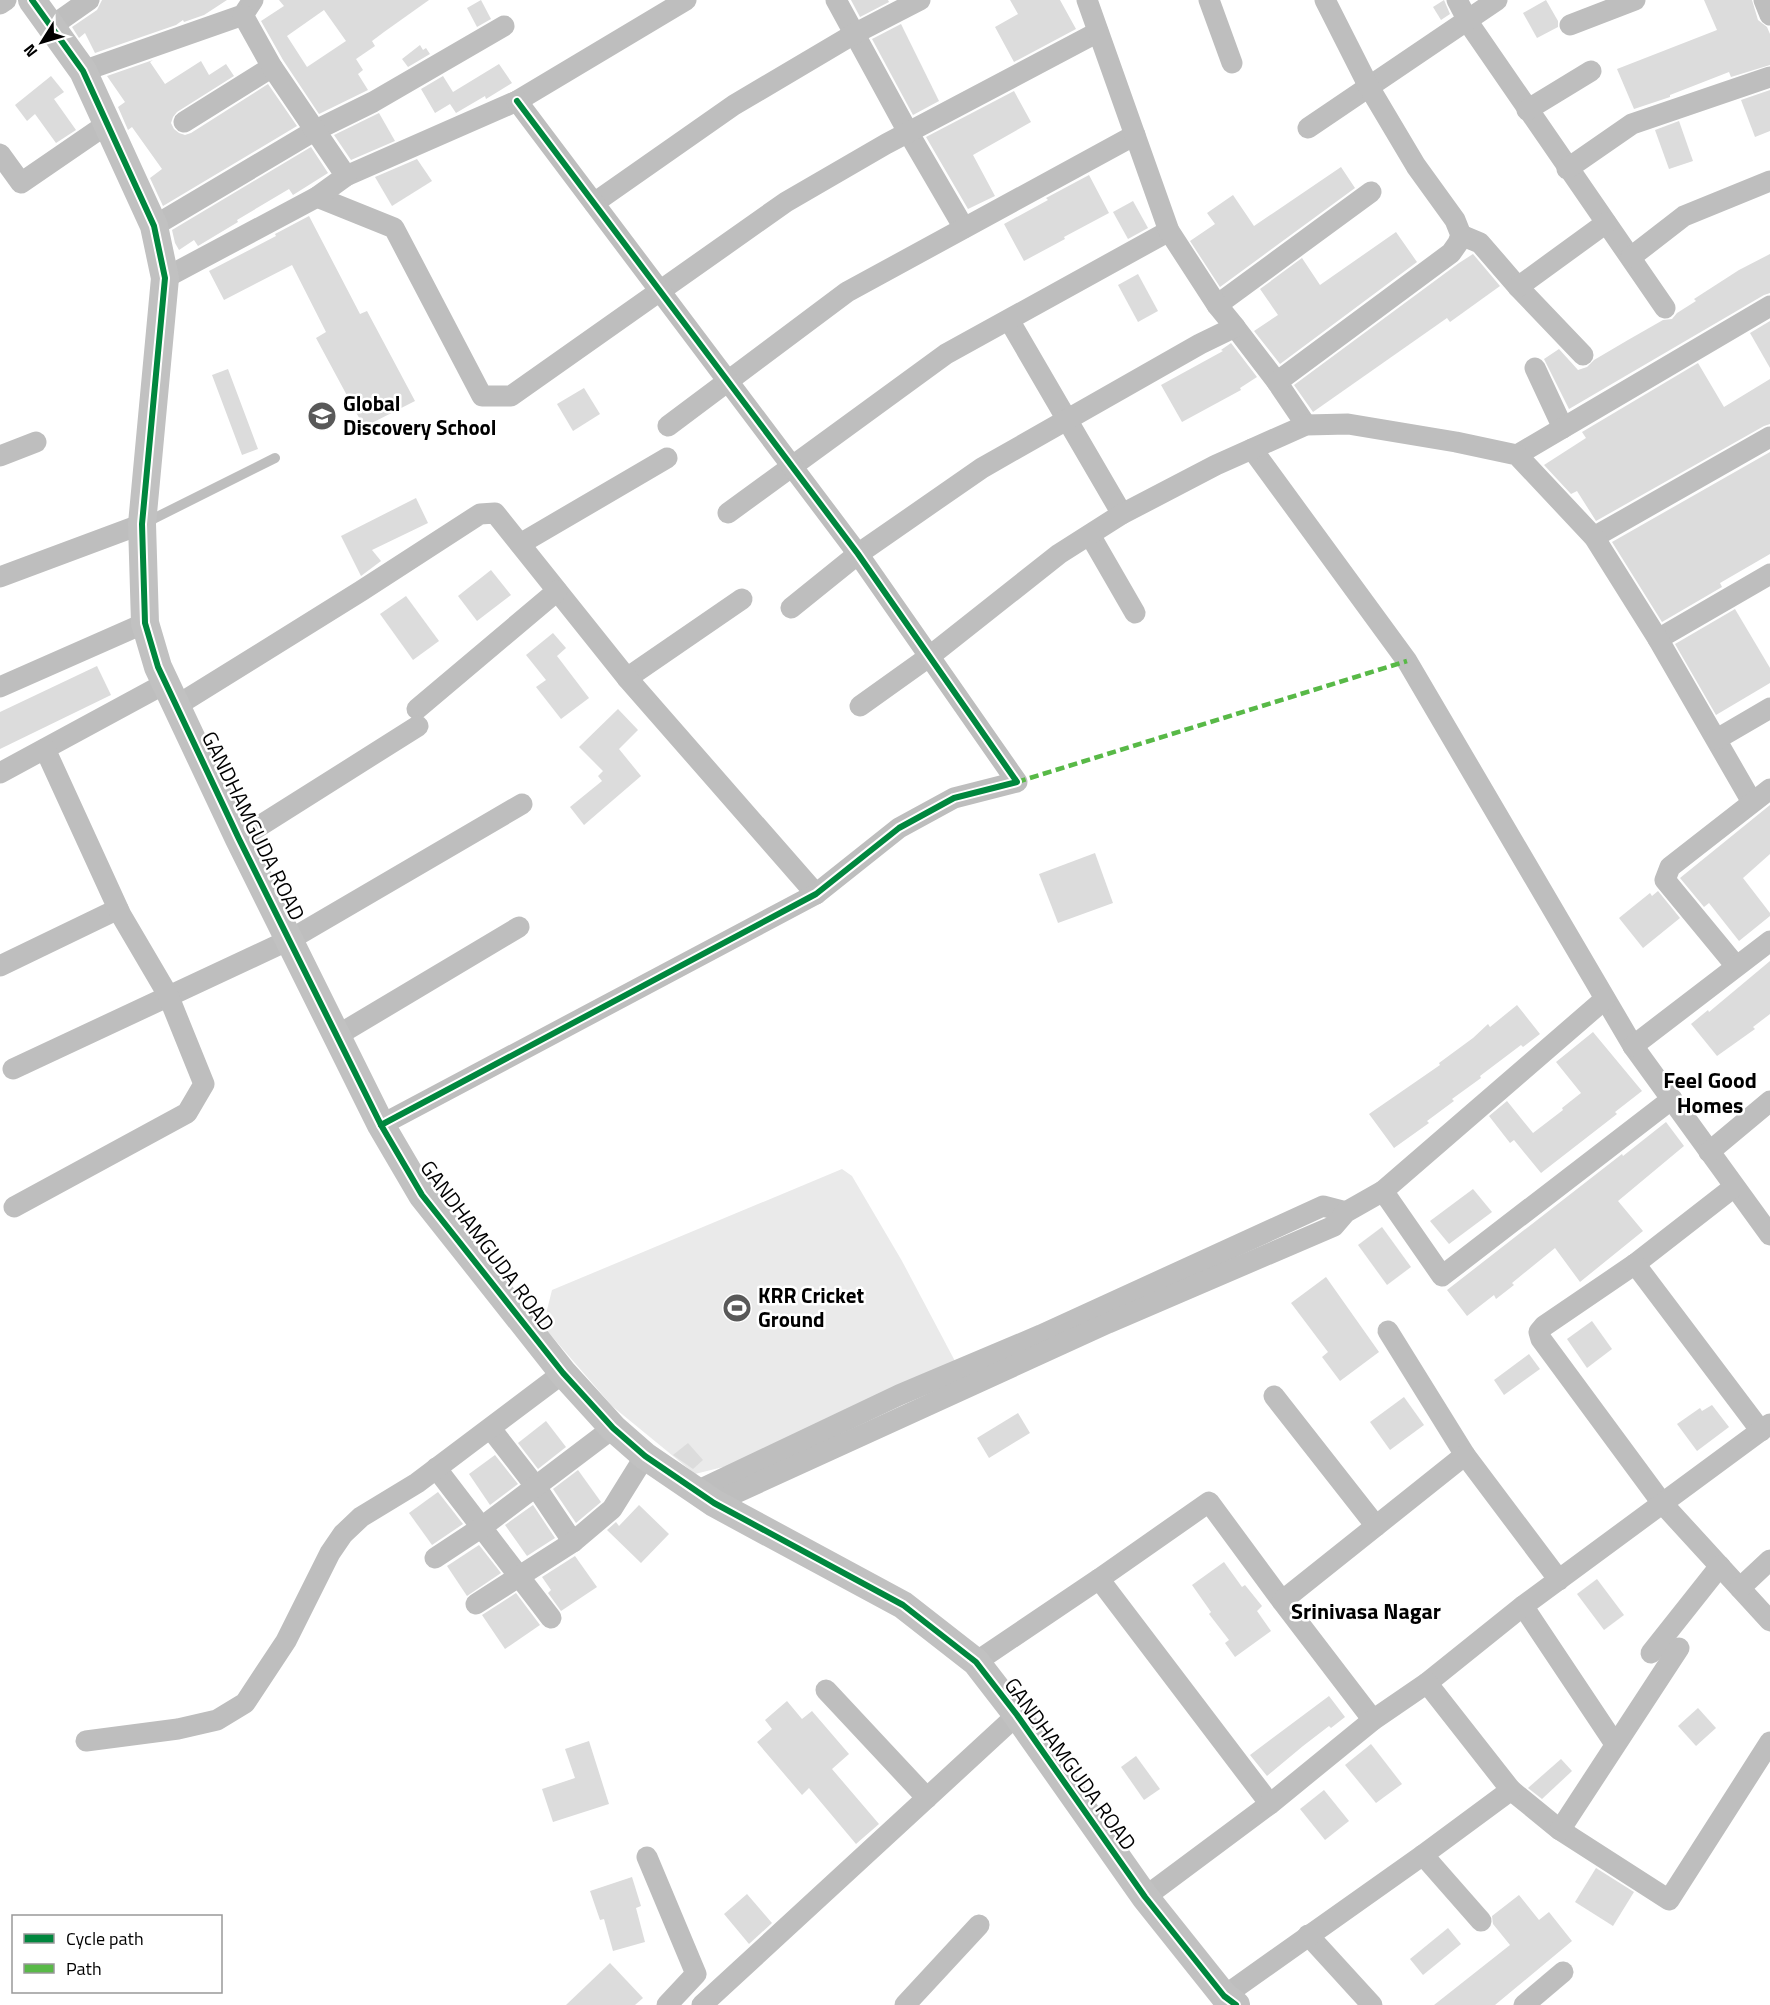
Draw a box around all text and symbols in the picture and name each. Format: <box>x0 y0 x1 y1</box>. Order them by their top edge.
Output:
north arrow <box>12 12 72 72</box>
text: N <box>17 39 43 63</box>
place label: Global Discovery School <box>343 387 496 443</box>
school or university icon: Global Discovery School <box>306 400 338 432</box>
street label: GANDHAMGUDA ROAD <box>194 726 314 926</box>
district label: Feel Good Homes <box>1663 1063 1757 1122</box>
street label: GANDHAMGUDA ROAD <box>413 1153 563 1338</box>
place label: KRR Cricket Ground <box>758 1279 864 1335</box>
sports icon: KRR Cricket Ground <box>721 1292 753 1324</box>
district label: Srinivasa Nagar <box>1291 1594 1441 1628</box>
street label: GANDHAMGUDA ROAD <box>997 1670 1145 1857</box>
legend <box>12 1915 222 1993</box>
text: Cycle path <box>66 1925 144 1952</box>
text: Path <box>66 1955 102 1982</box>

